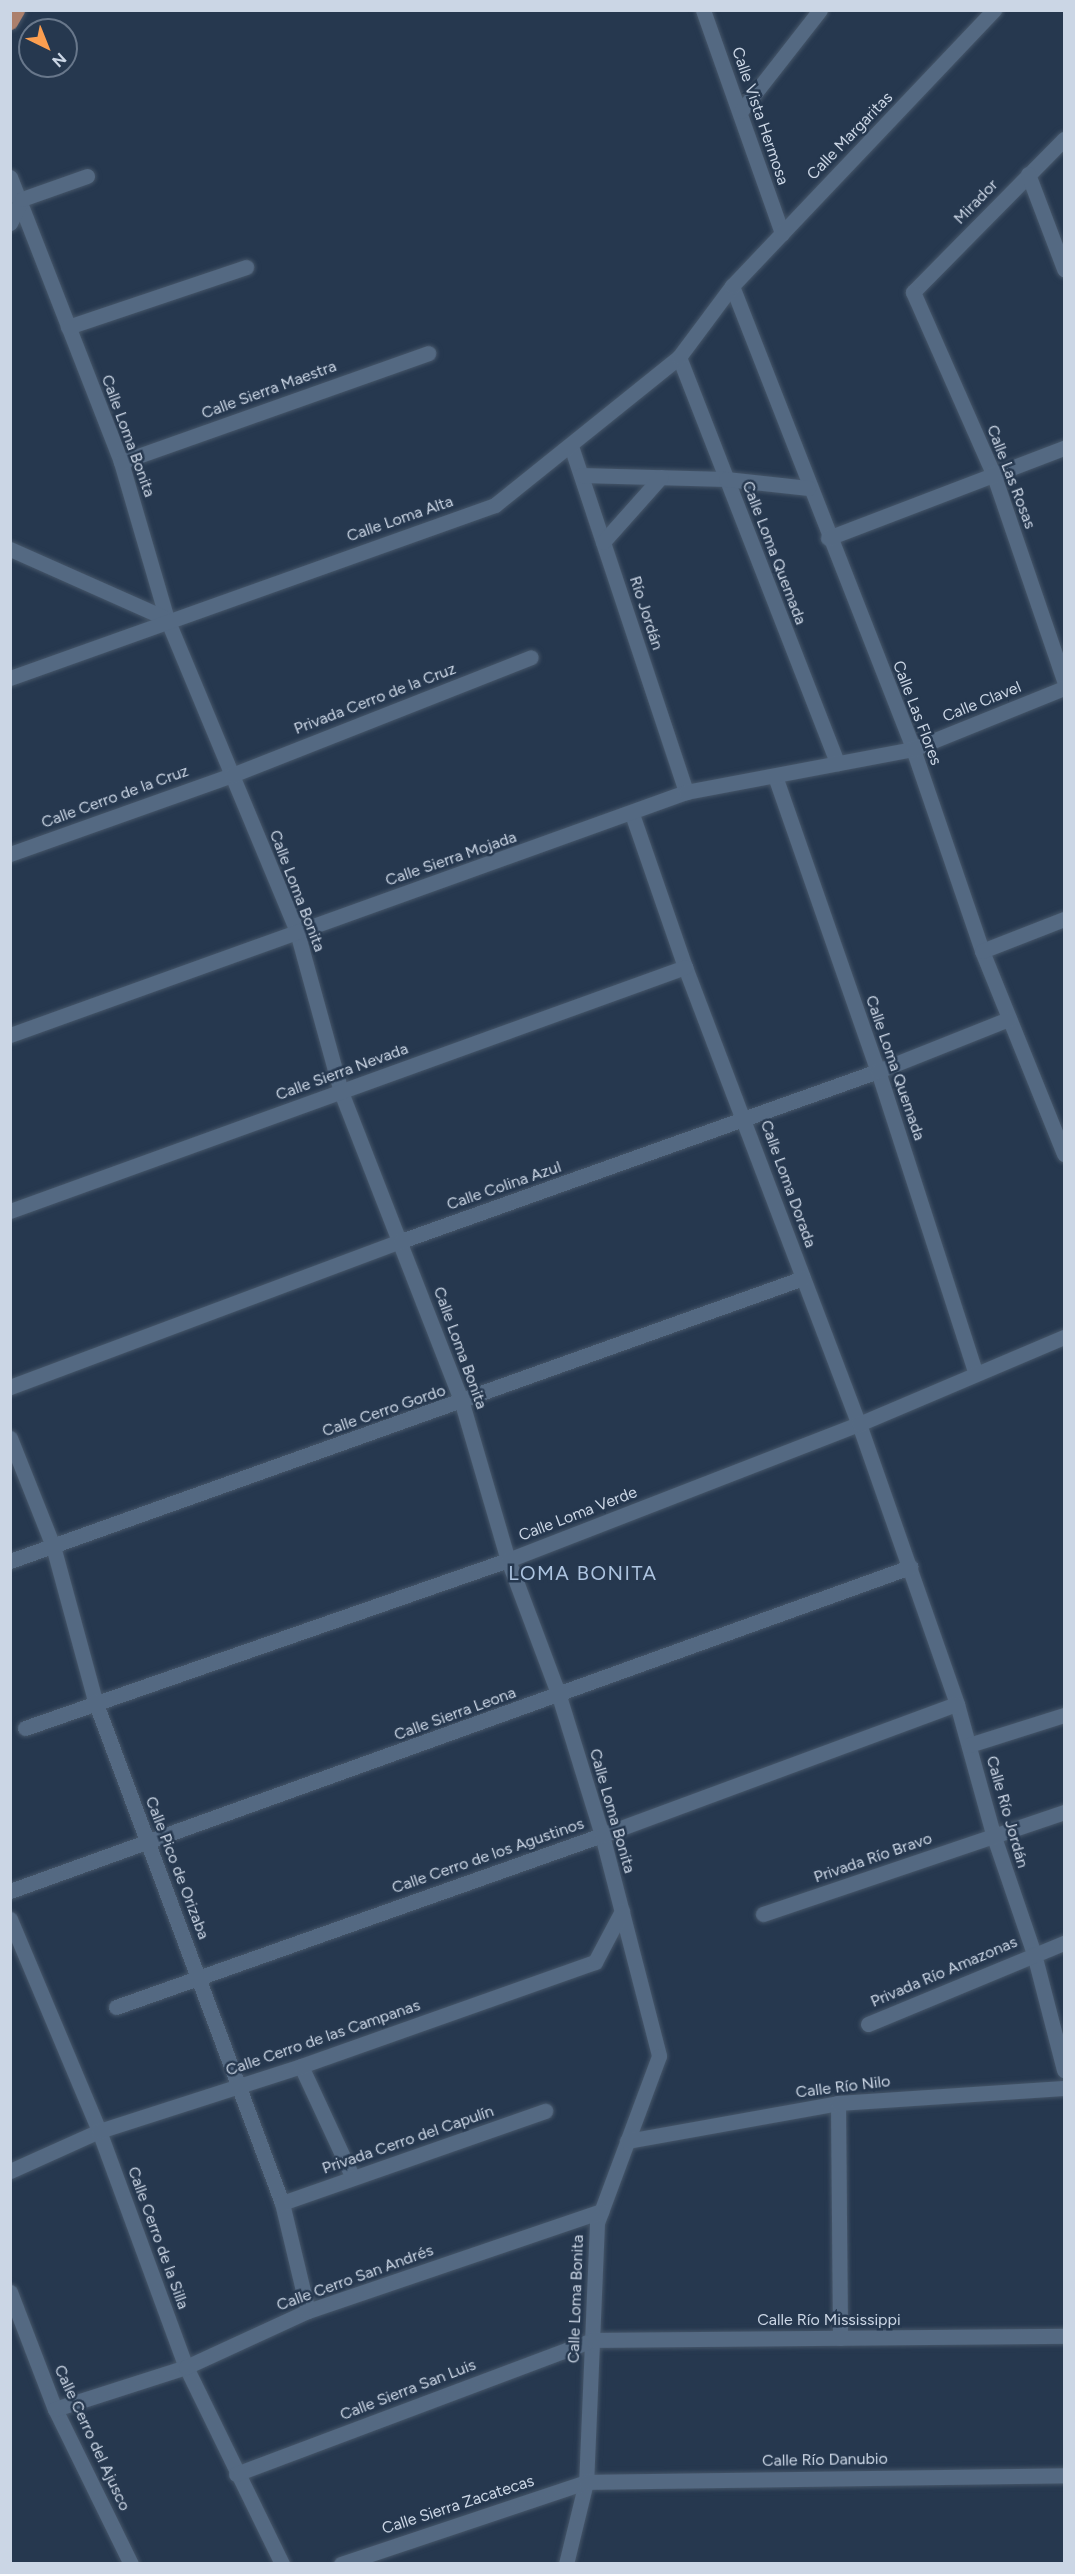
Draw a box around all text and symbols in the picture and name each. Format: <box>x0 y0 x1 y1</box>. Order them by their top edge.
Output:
north arrow <box>18 18 78 78</box>
street label: Calle Vista Hermosa <box>727 45 793 187</box>
text: N <box>48 49 70 71</box>
street label: Calle Margaritas <box>803 88 897 184</box>
street label: Mirador <box>950 176 1002 228</box>
street label: Calle Sierra Maestra <box>199 357 339 423</box>
street label: Calle Loma Bonita <box>97 372 159 500</box>
street label: Calle Las Rosas <box>982 422 1040 532</box>
street label: Calle Loma Quemada <box>738 479 810 627</box>
street label: Calle Loma Alta <box>344 492 456 546</box>
street label: Río Jordán <box>625 574 667 652</box>
street label: Calle Las Flores <box>888 658 946 768</box>
street label: Privada Cerro de la Cruz <box>291 659 459 739</box>
street label: Calle Clavel <box>940 678 1024 726</box>
street label: Calle Cerro de la Cruz <box>39 761 191 833</box>
street label: Calle Loma Bonita <box>265 828 329 954</box>
street label: Calle Sierra Mojada <box>383 828 519 890</box>
street label: Calle Loma Quemada <box>861 993 929 1143</box>
street label: Calle Sierra Nevada <box>273 1039 411 1105</box>
street label: Calle Loma Dorada <box>756 1118 820 1250</box>
street label: Calle Colina Azul <box>444 1157 564 1215</box>
street label: Calle Loma Bonita <box>429 1284 491 1412</box>
street label: Calle Cerro Gordo <box>320 1381 448 1441</box>
street label: Calle Loma Verde <box>516 1483 640 1545</box>
district label: LOMA BONITA <box>508 1561 658 1585</box>
street label: Calle Sierra Leona <box>392 1683 518 1745</box>
street label: Calle Loma Bonita <box>585 1747 639 1875</box>
street label: Calle Río Jordán <box>982 1754 1032 1870</box>
street label: Calle Pico de Orizaba <box>141 1794 213 1942</box>
street label: Calle Cerro de los Agustinos <box>389 1814 587 1898</box>
street label: Privada Río Bravo <box>811 1829 935 1887</box>
street label: Privada Río Amazonas <box>868 1932 1020 2012</box>
street label: Calle Cerro de las Campanas <box>223 1996 423 2080</box>
street label: Calle Río Nilo <box>795 2072 891 2102</box>
street label: Privada Cerro del Capulín <box>320 2102 496 2178</box>
street label: Calle Cerro de la Silla <box>123 2164 193 2312</box>
street label: Calle Loma Bonita <box>564 2234 588 2364</box>
street label: Calle Cerro San Andrés <box>274 2241 436 2315</box>
street label: Calle Río Mississippi <box>757 2310 901 2330</box>
street label: Calle Sierra San Luis <box>337 2355 479 2425</box>
street label: Calle Cerro del Ajusco <box>50 2362 134 2514</box>
street label: Calle Río Danubio <box>762 2449 888 2471</box>
street label: Calle Sierra Zacatecas <box>379 2471 537 2539</box>

